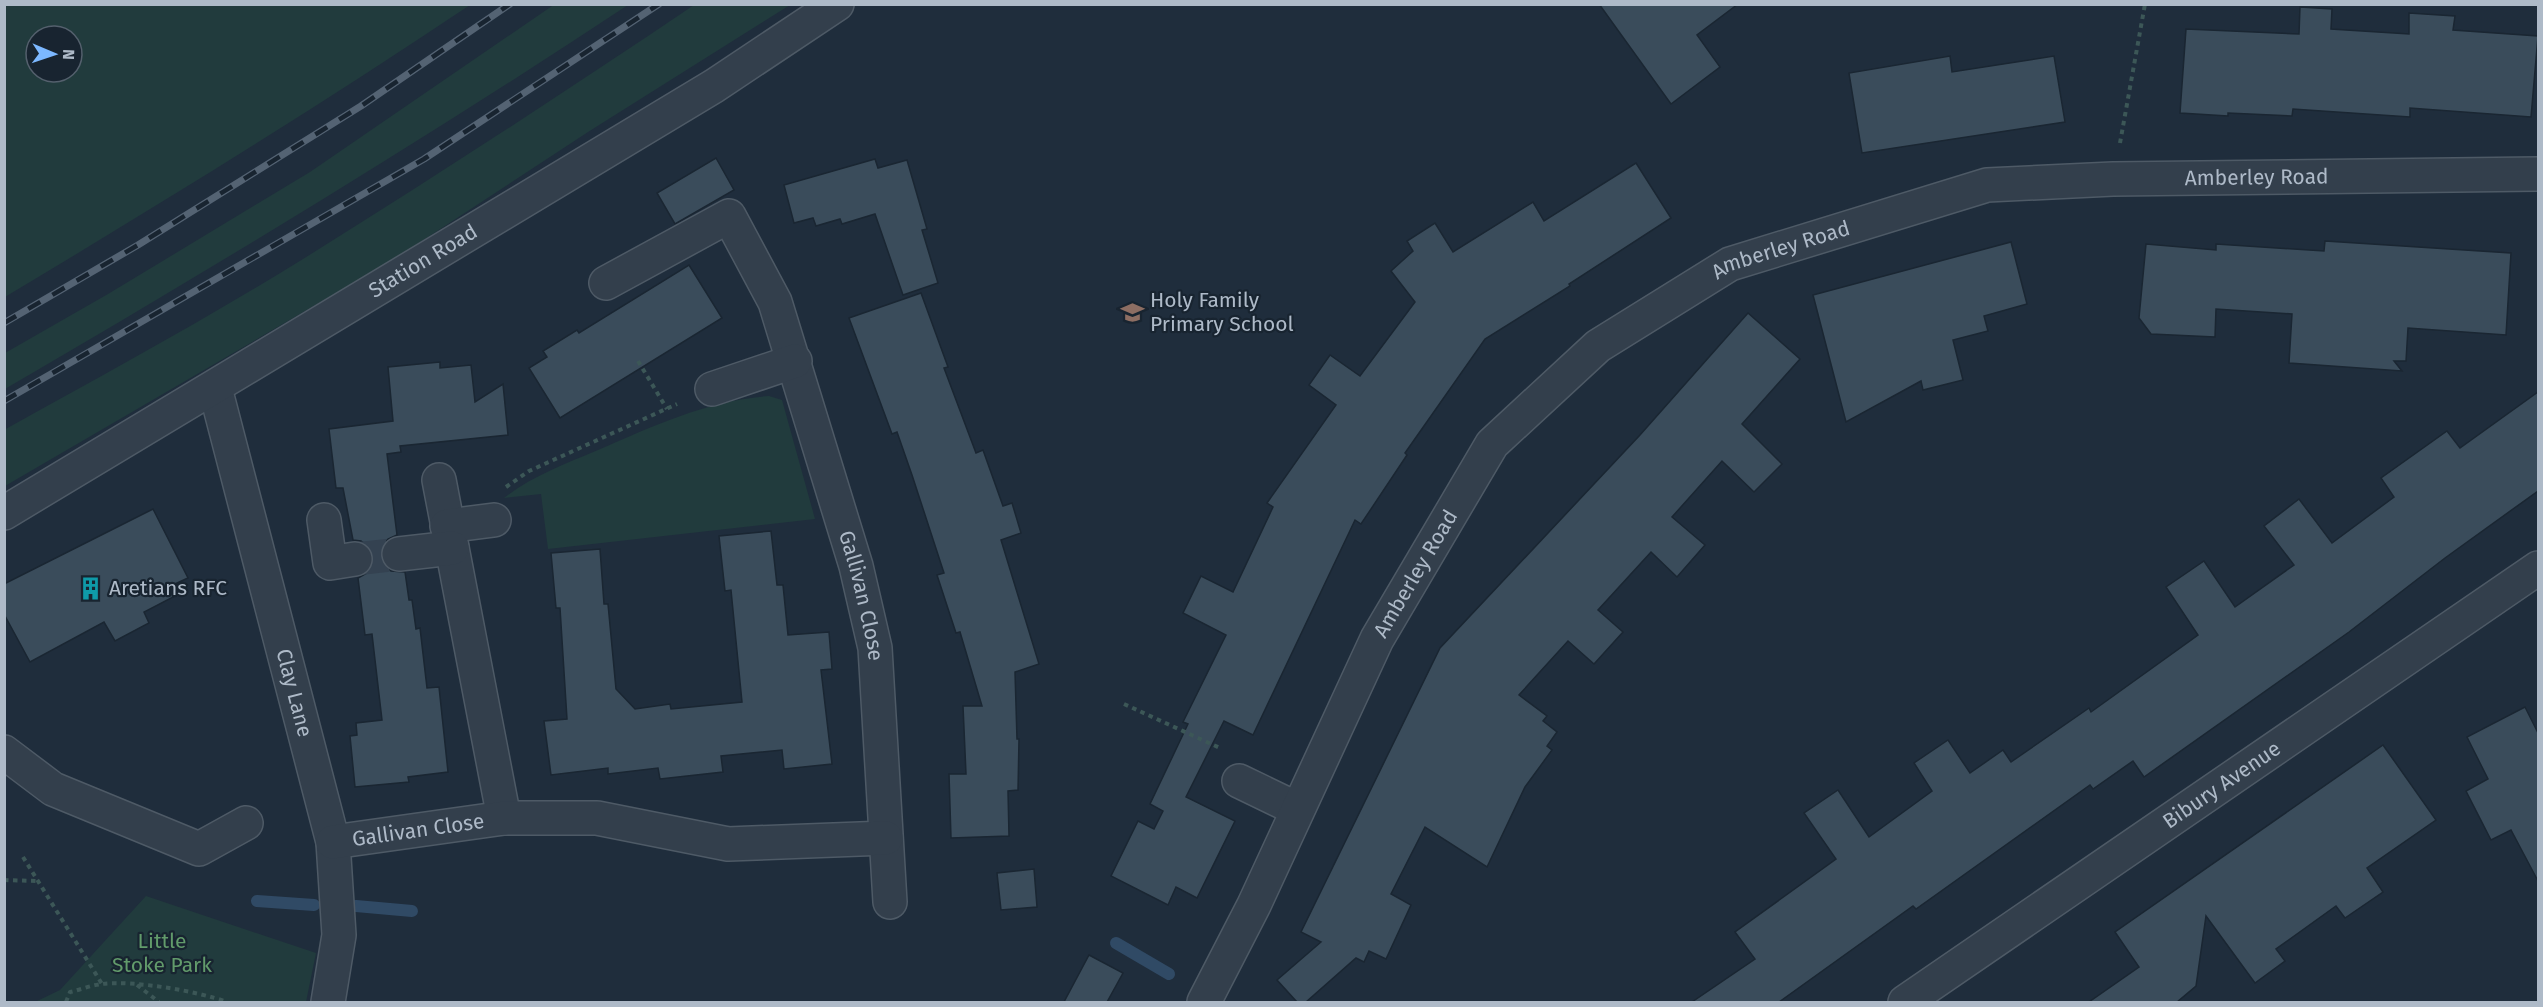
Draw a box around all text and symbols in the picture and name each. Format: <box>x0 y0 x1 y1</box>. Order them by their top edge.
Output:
north arrow <box>24 24 84 84</box>
text: N <box>59 49 78 60</box>
street label: Amberley Road <box>2185 163 2329 191</box>
street label: Amberley Road <box>1707 215 1853 285</box>
street label: Station Road <box>364 218 482 304</box>
place label: Holy Family Primary School <box>1150 287 1294 337</box>
school or university icon: Holy Family Primary School <box>1119 299 1145 325</box>
street label: Amberley Road <box>1368 505 1463 642</box>
street label: Gallivan Close <box>833 527 889 661</box>
building icon: Aretians RFC <box>78 575 104 601</box>
place label: Aretians RFC <box>109 575 227 601</box>
street label: Clay Lane <box>270 646 318 740</box>
street label: Bibury Avenue <box>2158 735 2286 834</box>
street label: Gallivan Close <box>350 808 486 852</box>
park label: Little Stoke Park <box>112 928 212 978</box>

